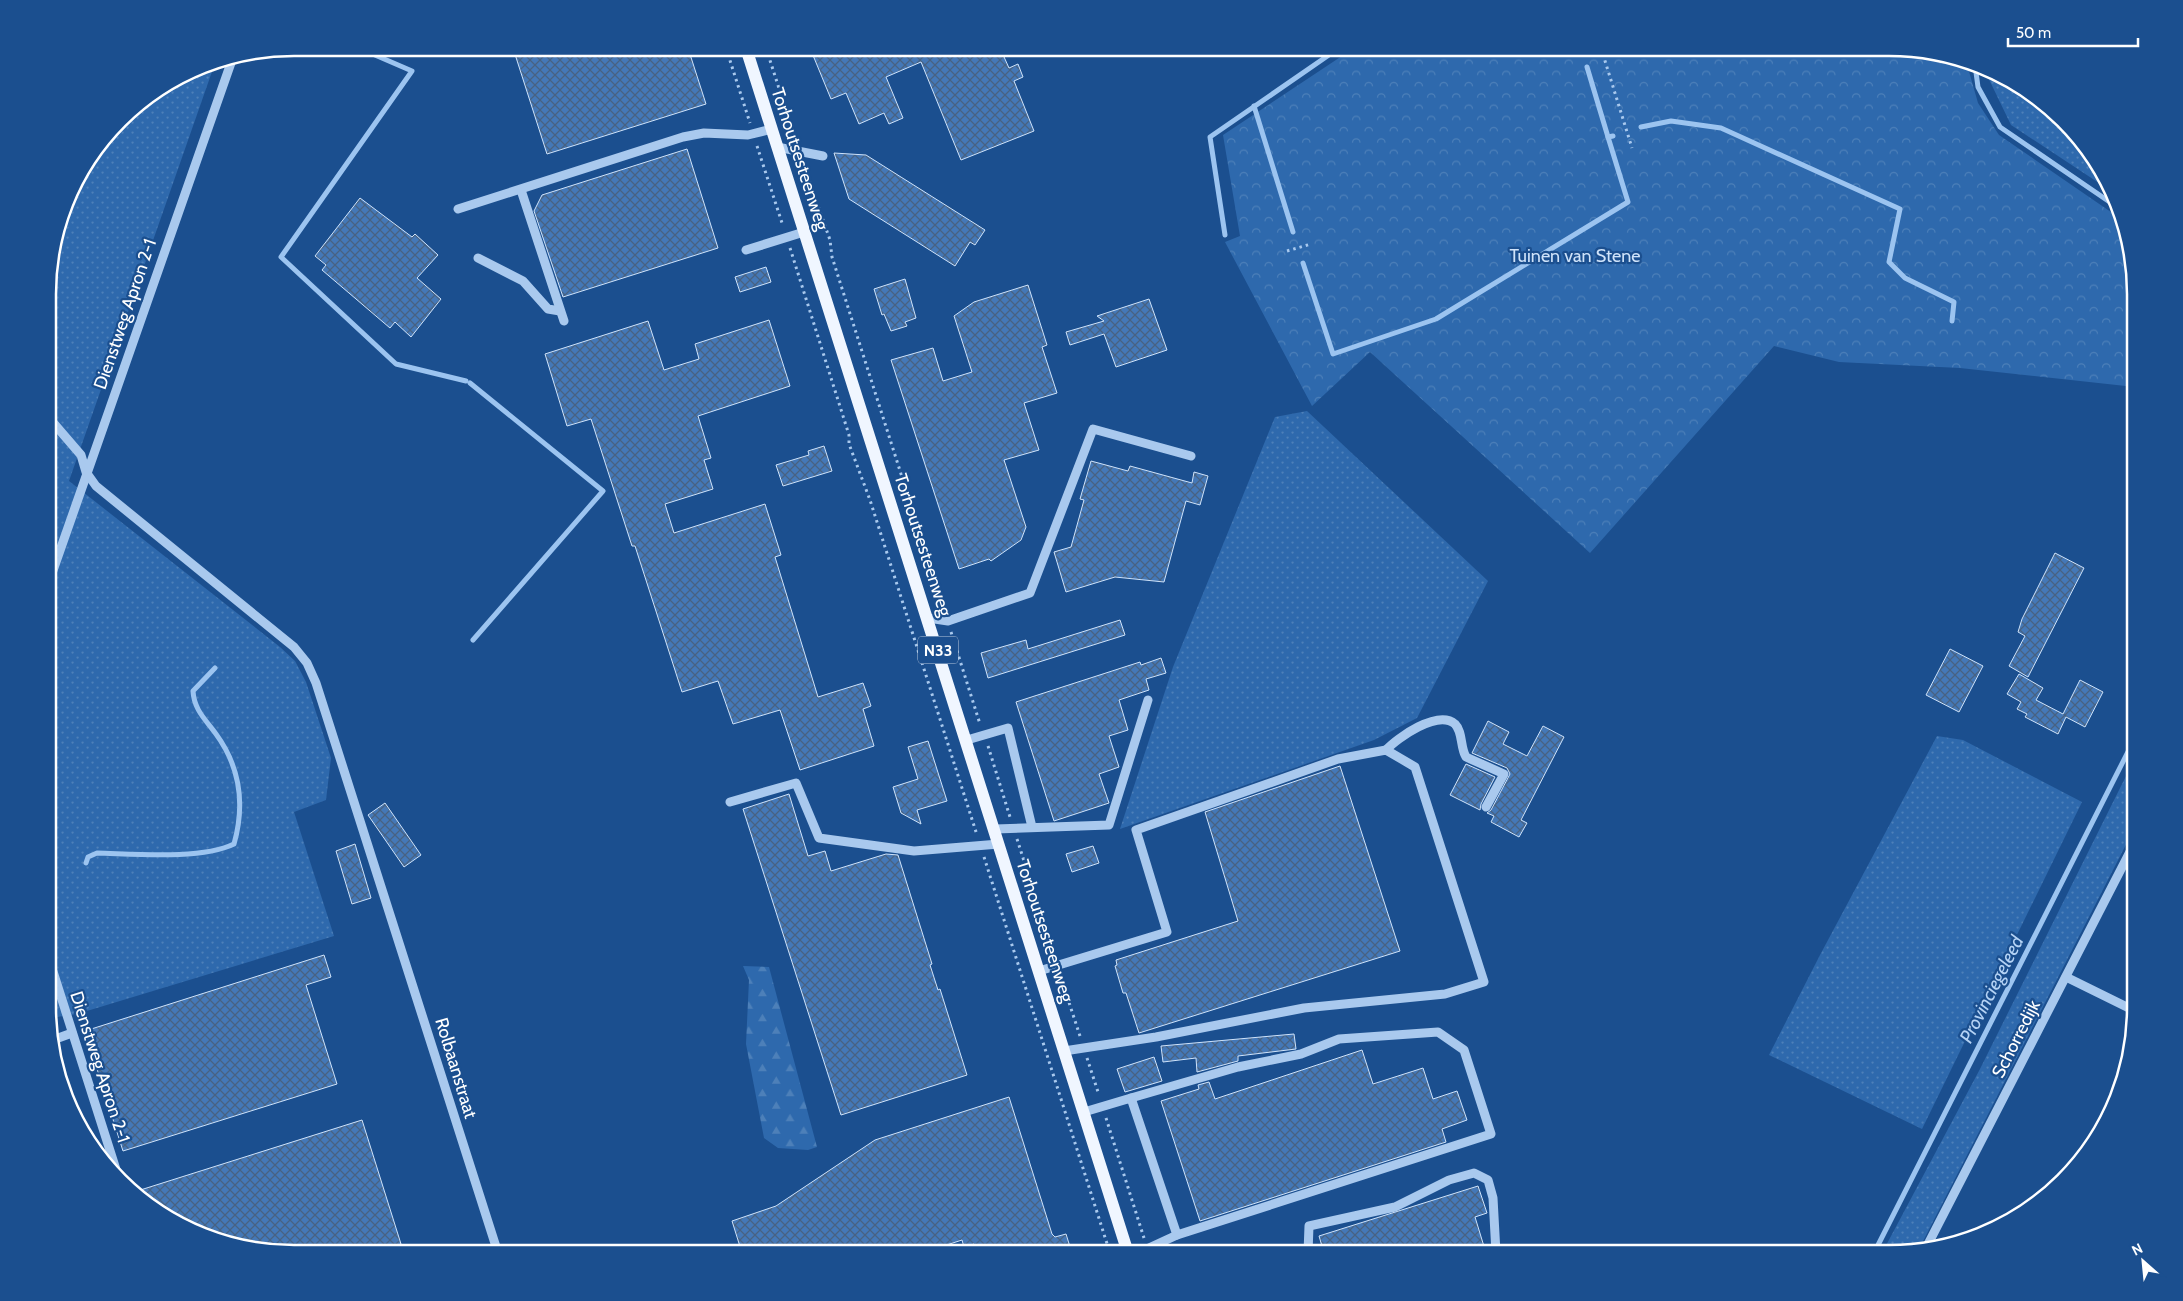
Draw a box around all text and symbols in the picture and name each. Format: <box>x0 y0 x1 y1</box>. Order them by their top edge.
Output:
scale bar <box>2008 15 2138 47</box>
text: 50 m <box>2016 24 2051 42</box>
street label: Torhoutsesteenweg <box>767 85 834 234</box>
street label: Dienstweg Apron 2-1 <box>89 236 161 392</box>
park label: Tuinen van Stene <box>1510 245 1640 267</box>
street label: Torhoutsesteenweg <box>890 471 957 620</box>
road number: N33 <box>918 636 958 664</box>
street label: Torhoutsesteenweg <box>1012 857 1079 1006</box>
water label: Provinciegeleed <box>1955 931 2029 1047</box>
street label: Dienstweg Apron 2-1 <box>65 989 135 1145</box>
street label: Schorredijk <box>1987 996 2045 1082</box>
street label: Rolbaanstraat <box>430 1015 482 1121</box>
north arrow <box>2118 1236 2168 1286</box>
text: N <box>2129 1239 2146 1260</box>

